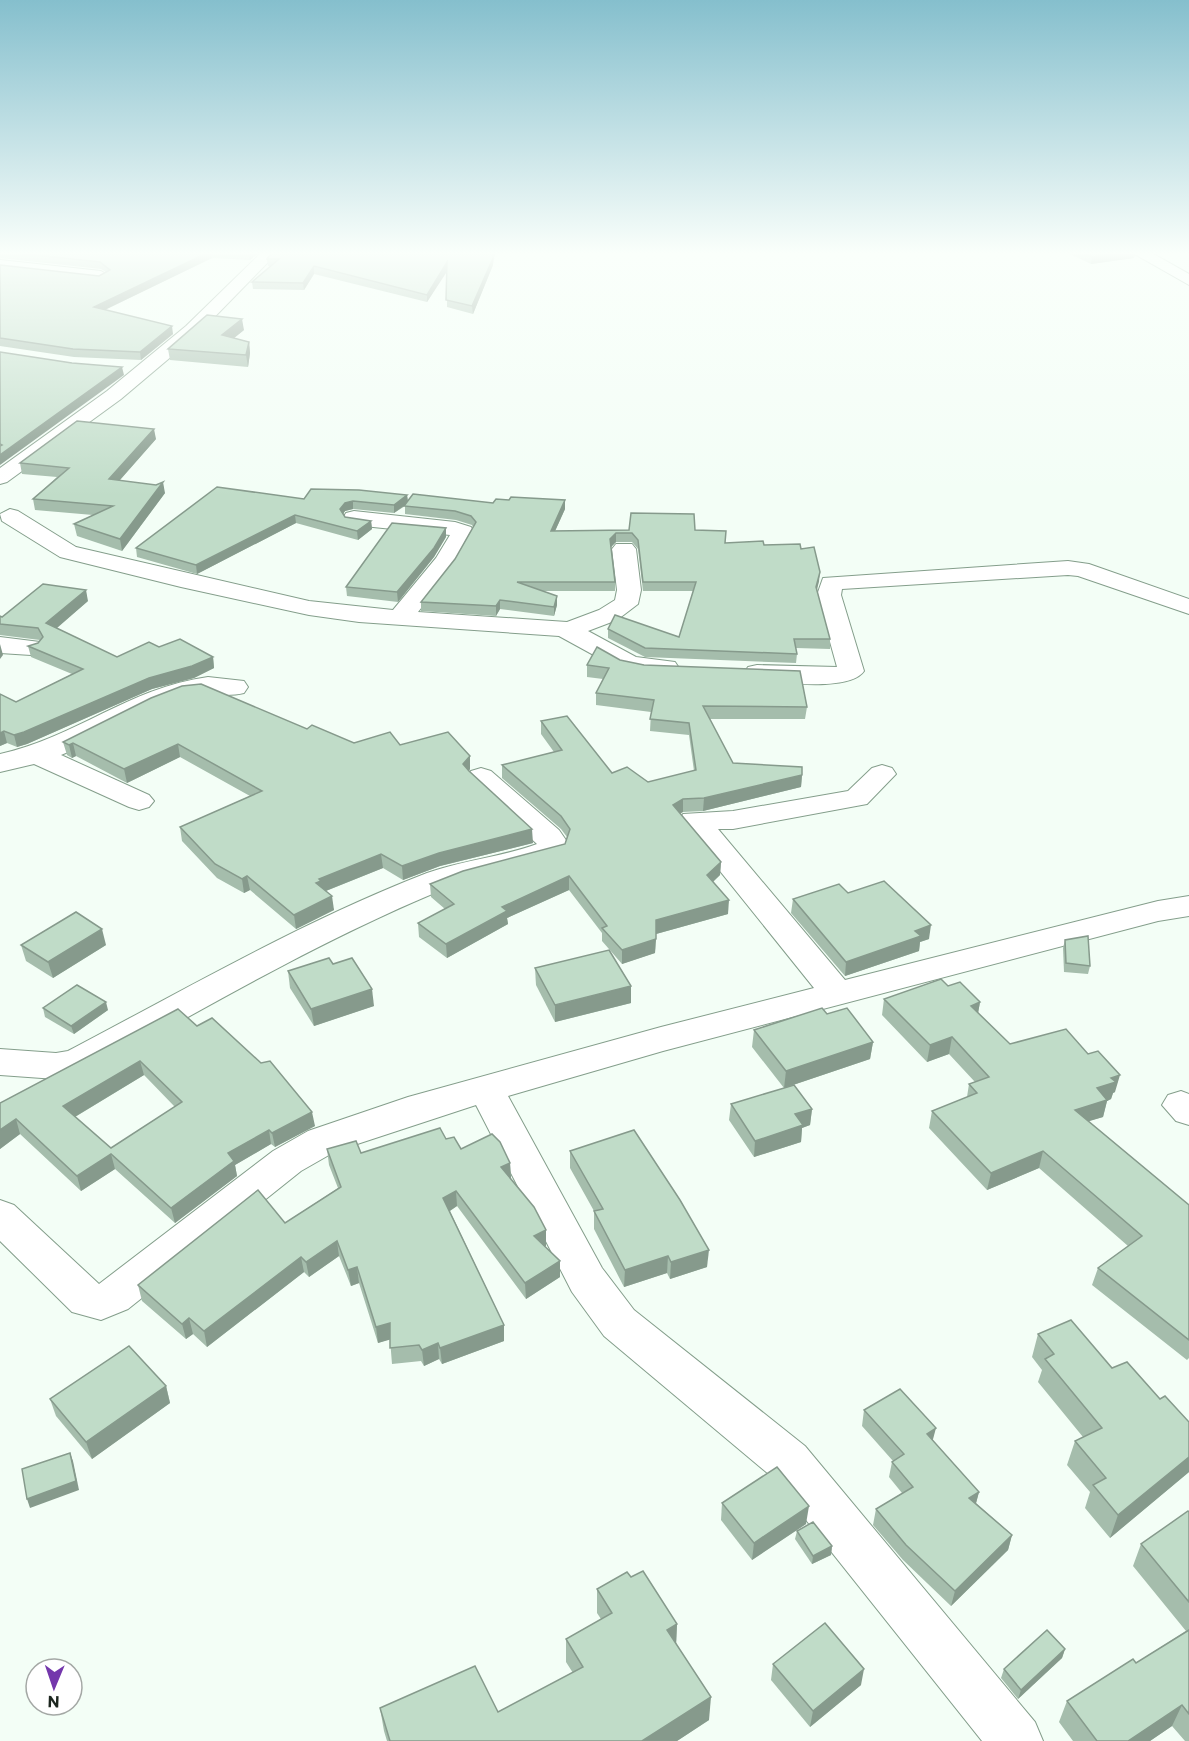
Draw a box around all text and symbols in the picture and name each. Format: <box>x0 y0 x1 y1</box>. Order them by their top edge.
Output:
north arrow <box>24 1657 84 1717</box>
text: N <box>47 1693 60 1712</box>

